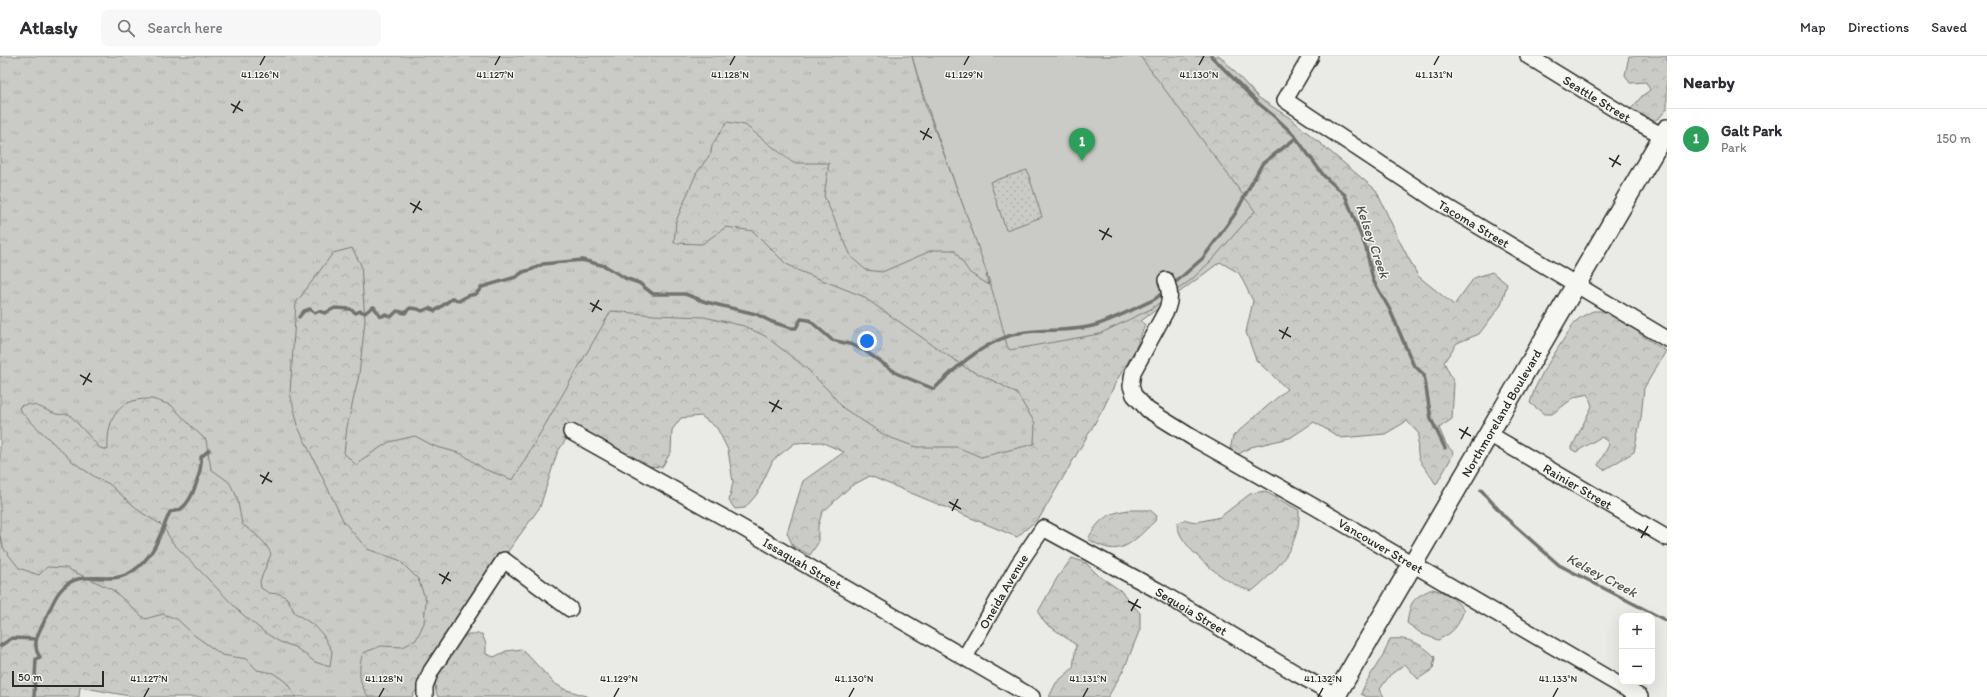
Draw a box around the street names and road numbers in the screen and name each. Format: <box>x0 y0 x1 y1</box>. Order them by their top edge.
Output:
street label: Seattle Street <box>1560 72 1633 125</box>
street label: Tacoma Street <box>1436 197 1512 251</box>
street label: Northmoreland Boulevard <box>1458 347 1545 480</box>
street label: Rainier Street <box>1540 460 1615 512</box>
street label: Vancouver Street <box>1335 515 1426 577</box>
street label: Issaquah Street <box>760 535 844 592</box>
street label: Oneida Avenue <box>976 551 1031 632</box>
street label: Sequoia Street <box>1153 584 1230 639</box>

